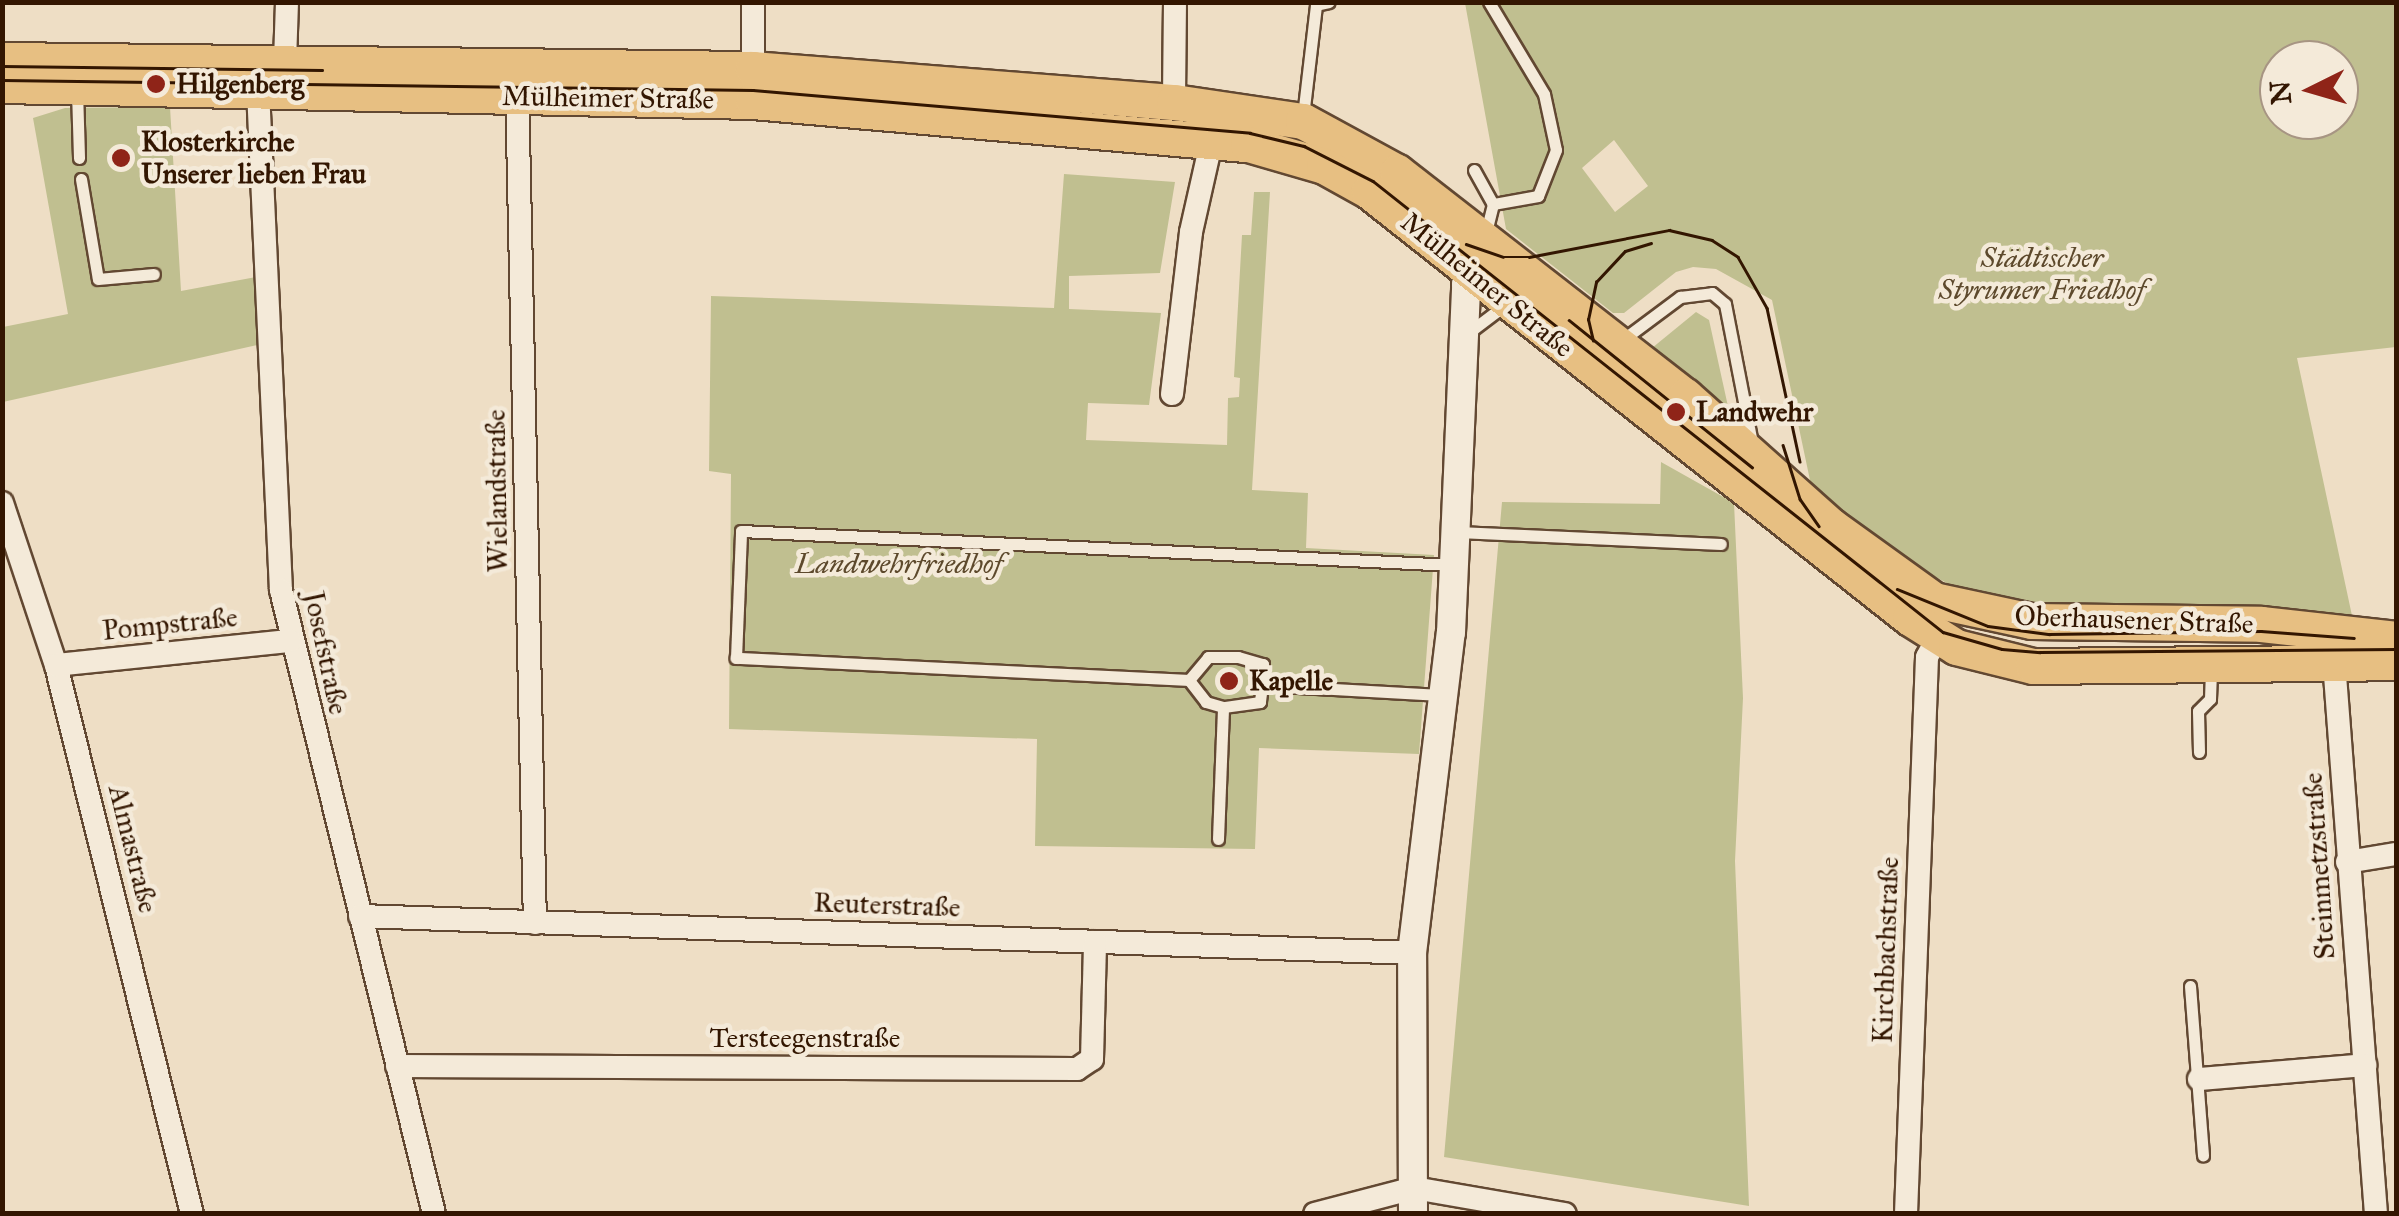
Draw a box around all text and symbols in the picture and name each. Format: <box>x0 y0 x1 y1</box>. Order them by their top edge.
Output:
north arrow <box>2259 40 2359 140</box>
place label: Hilgenberg <box>176 67 304 101</box>
marker: Hilgenberg <box>145 73 167 95</box>
street label: Mülheimer Straße <box>502 79 714 117</box>
text: N <box>2262 79 2299 106</box>
place label: Klosterkirche Unserer lieben Frau <box>141 125 366 191</box>
marker: Klosterkirche Unserer lieben Frau <box>110 147 132 169</box>
street label: Mülheimer Straße <box>1394 205 1580 365</box>
park label: Städtischer Styrumer Friedhof <box>1939 241 2145 307</box>
place label: Landwehr <box>1696 395 1813 429</box>
marker: Landwehr <box>1665 401 1687 423</box>
street label: Wielandstraße <box>479 409 515 573</box>
park label: Landwehrfriedhof <box>795 547 1003 581</box>
street label: Josefstraße <box>297 588 355 718</box>
street label: Oberhausener Straße <box>2014 599 2254 641</box>
street label: Pompstraße <box>101 600 239 648</box>
place label: Kapelle <box>1249 664 1333 698</box>
marker: Kapelle <box>1218 670 1240 692</box>
street label: Steinmetzstraße <box>2296 772 2342 960</box>
street label: Almastraße <box>101 782 165 916</box>
street label: Kirchbachstraße <box>1866 856 1906 1044</box>
street label: Reuterstraße <box>813 886 961 924</box>
street label: Tersteegenstraße <box>709 1021 901 1055</box>

